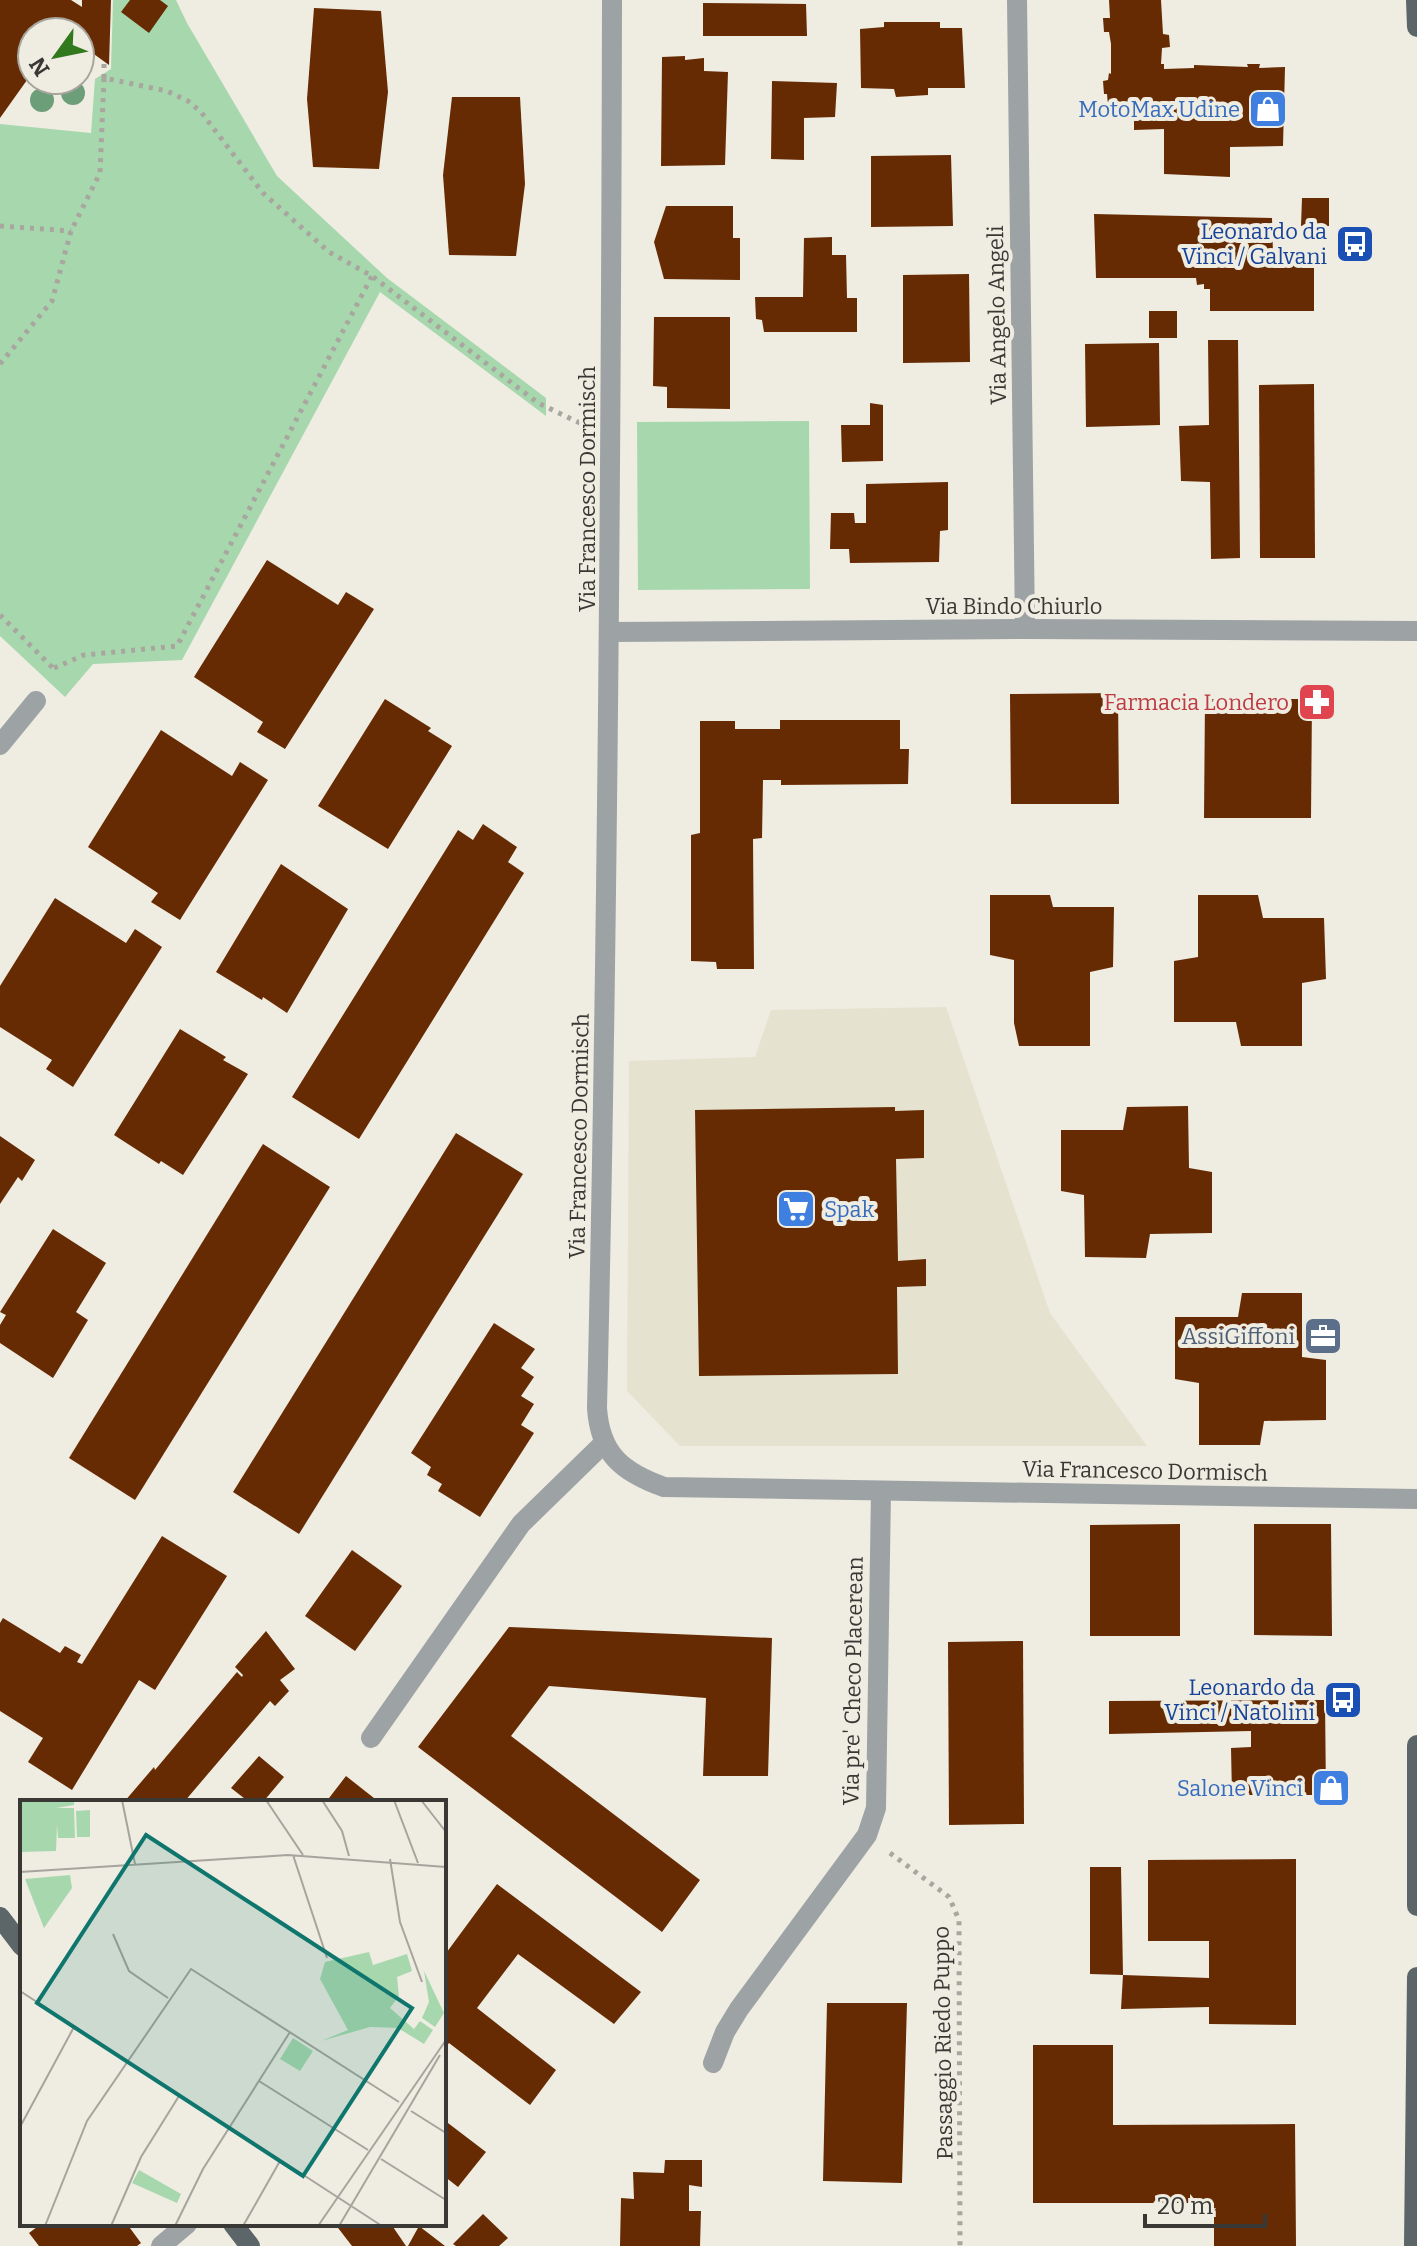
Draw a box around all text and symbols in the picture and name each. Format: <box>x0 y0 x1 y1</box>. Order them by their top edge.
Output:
north arrow <box>16 16 96 96</box>
text: N <box>24 52 56 81</box>
shop icon: MotoMax Udine <box>1247 88 1289 130</box>
place label: MotoMax Udine <box>1078 96 1240 123</box>
place label: Leonardo da Vinci / Galvani <box>1181 218 1327 270</box>
bus stop icon: Leonardo da Vinci / Galvani <box>1334 223 1376 265</box>
street label: Via Angelo Angeli <box>982 225 1012 405</box>
street label: Via Francesco Dormisch <box>574 366 601 612</box>
street label: Via Bindo Chiurlo <box>925 593 1103 620</box>
pharmacy icon: Farmacia Londero <box>1296 681 1338 723</box>
place label: Farmacia Londero <box>1104 689 1289 716</box>
street label: Via Francesco Dormisch <box>563 1013 595 1259</box>
supermarket icon: Spak <box>775 1188 817 1230</box>
place label: Spak <box>824 1196 875 1223</box>
office icon: AssiGiffoni <box>1302 1315 1344 1357</box>
place label: AssiGiffoni <box>1182 1323 1295 1350</box>
street label: Via Francesco Dormisch <box>1022 1455 1268 1487</box>
street label: Via pre' Checo Placerean <box>837 1556 869 1806</box>
place label: Leonardo da Vinci / Natolini <box>1164 1674 1315 1726</box>
bus stop icon: Leonardo da Vinci / Natolini <box>1322 1679 1364 1721</box>
shop icon: Salone Vinci <box>1310 1767 1352 1809</box>
place label: Salone Vinci <box>1177 1775 1303 1802</box>
inset map <box>20 1800 446 2226</box>
street label: Passaggio Riedo Puppo <box>927 1926 959 2160</box>
scale bar <box>1145 2178 1265 2228</box>
text: 20 m <box>1157 2192 1213 2220</box>

